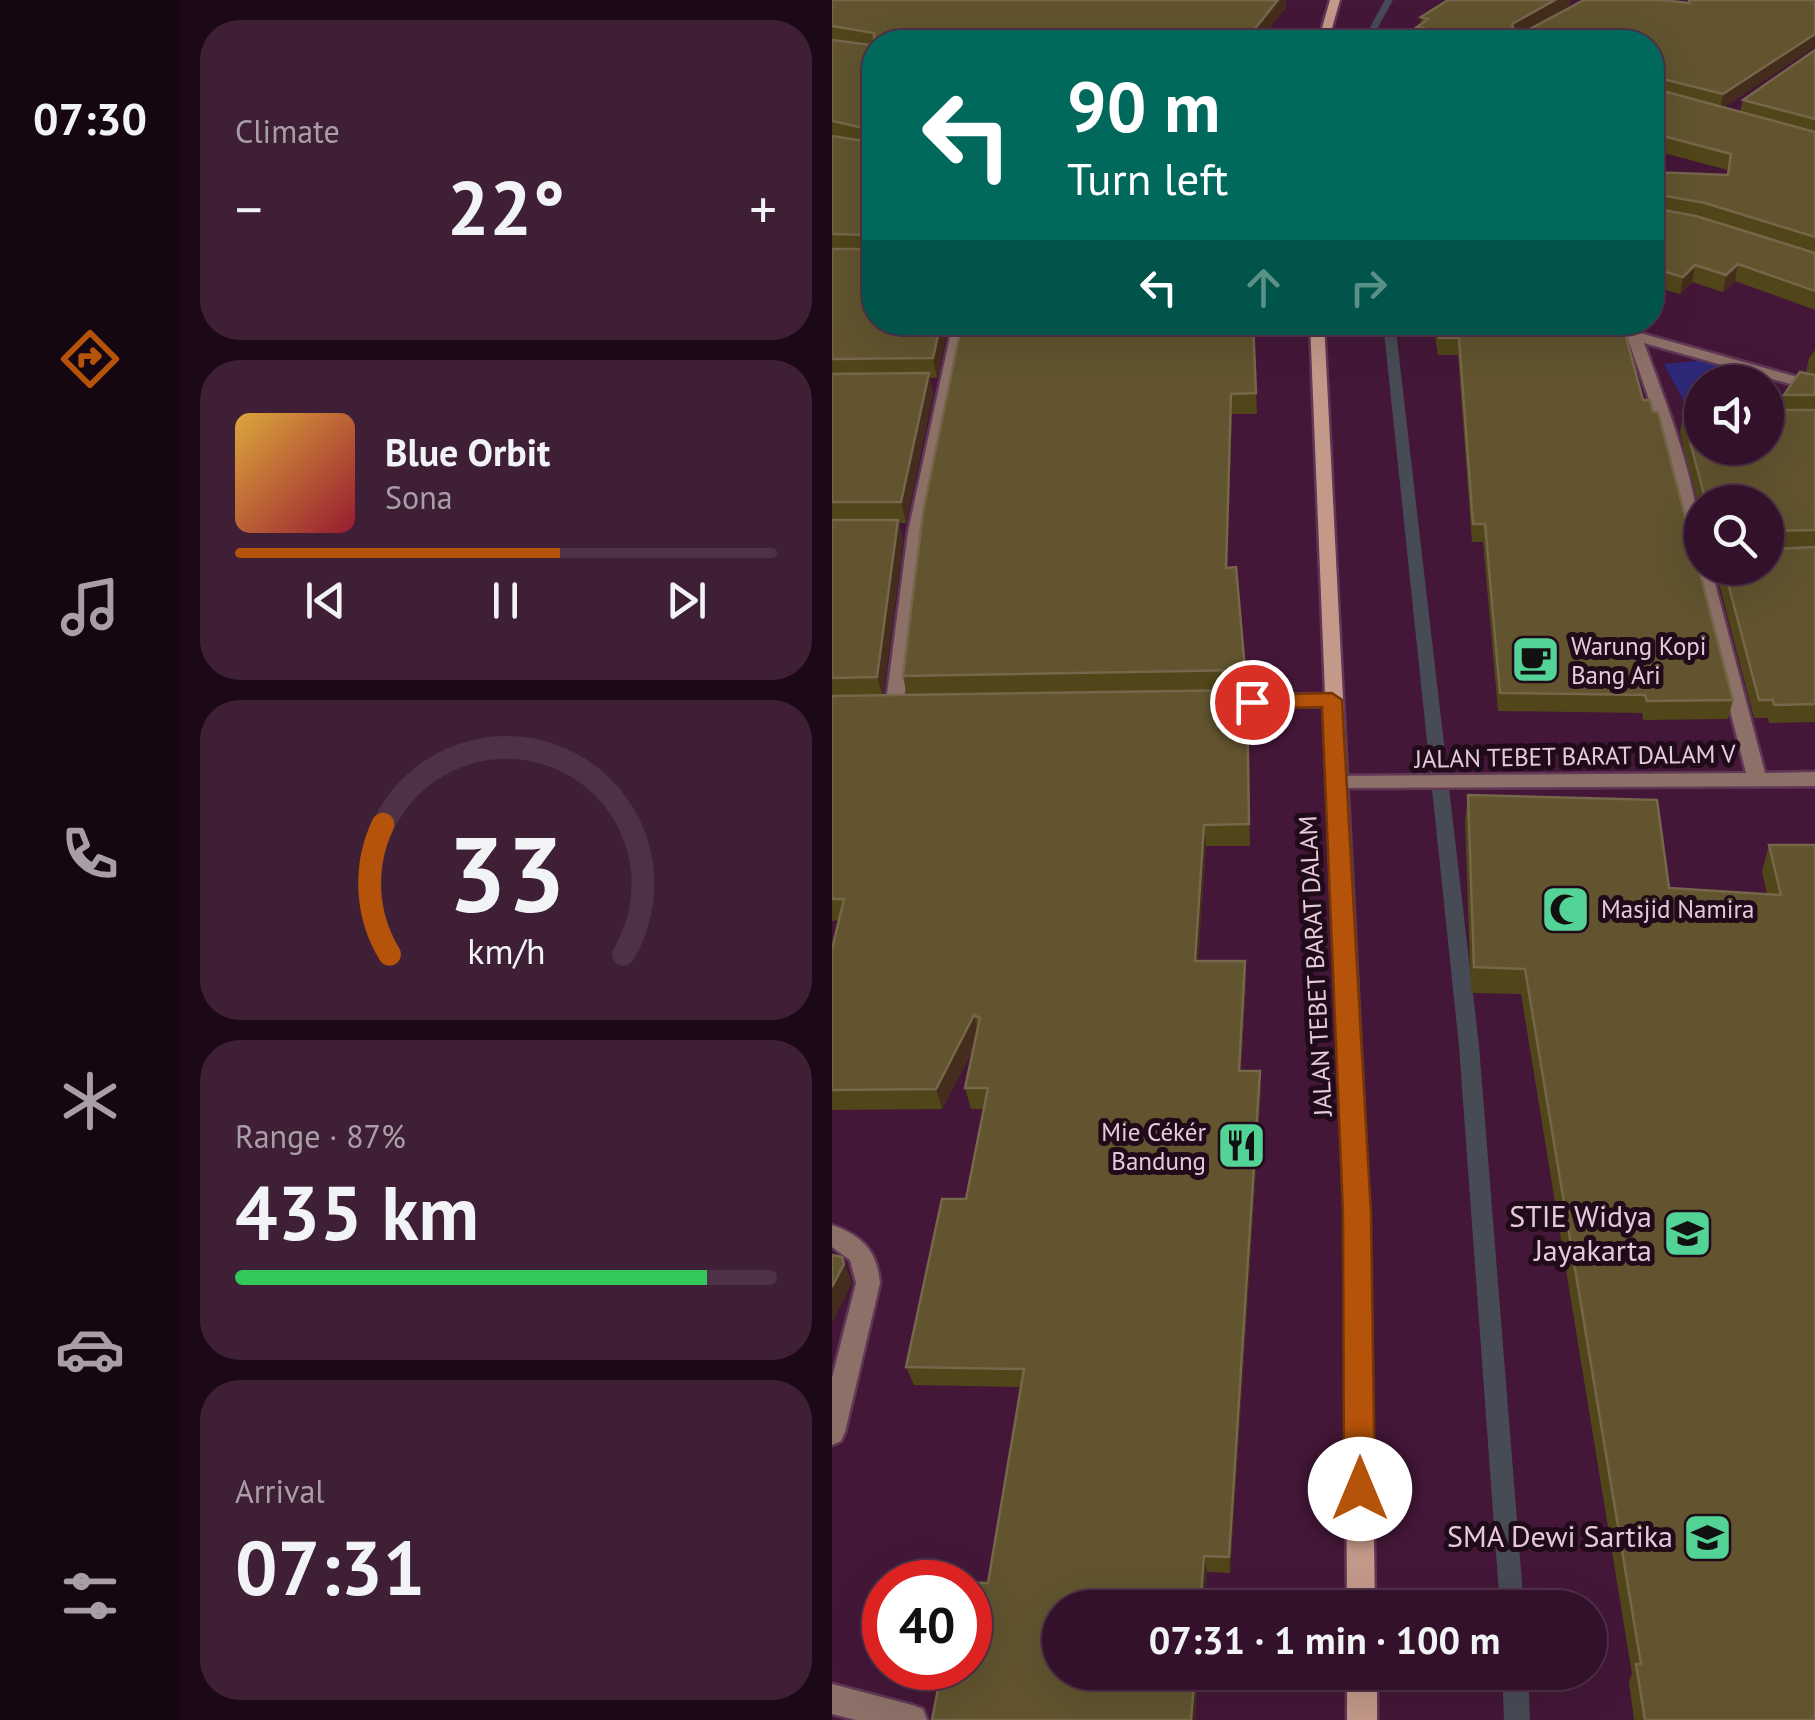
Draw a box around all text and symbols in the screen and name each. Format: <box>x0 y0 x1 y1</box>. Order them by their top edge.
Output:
text: 90 m <box>1067 61 1220 151</box>
icon: left <box>902 70 1032 200</box>
text: 07:30 <box>33 89 147 147</box>
text: Climate <box>235 110 340 152</box>
text: Turn left <box>1067 149 1228 207</box>
text: 22° <box>447 159 565 256</box>
text: − <box>235 173 263 244</box>
text: + <box>749 173 777 244</box>
icon: left <box>1131 260 1186 315</box>
icon: ahead <box>1236 260 1291 315</box>
icon: right <box>1341 260 1396 315</box>
icon: directions <box>55 324 125 394</box>
map controls <box>1684 365 1784 585</box>
button: sound <box>1684 365 1784 465</box>
text: Blue Orbit <box>385 427 550 476</box>
text: Sona <box>385 476 453 518</box>
button: search <box>1684 485 1784 585</box>
icon: music <box>55 572 125 642</box>
icon: previous <box>298 573 353 628</box>
icon: pause <box>478 573 533 628</box>
icon: next <box>659 573 714 628</box>
place label: Warung Kopi Bang Ari <box>1571 630 1707 691</box>
cafe icon: Warung Kopi Bang Ari <box>1510 634 1562 686</box>
pin <box>1210 660 1295 745</box>
icon: arrive <box>1225 675 1280 730</box>
street label: JALAN TEBET BARAT DALAM V <box>1413 737 1737 775</box>
text: 33 <box>447 806 565 941</box>
street label: JALAN TEBET BARAT DALAM <box>1291 815 1339 1118</box>
icon: phone <box>55 819 125 889</box>
mosque icon: Masjid Namira <box>1540 883 1592 935</box>
place label: Masjid Namira <box>1601 893 1754 925</box>
text: km/h <box>467 928 545 974</box>
icon: climate <box>55 1066 125 1136</box>
text: Range · 87% <box>235 1115 406 1157</box>
place label: Mie Cékér Bandung <box>1101 1116 1206 1177</box>
restaurant icon: Mie Cékér Bandung <box>1215 1120 1267 1172</box>
text: 435 km <box>235 1164 479 1261</box>
place label: STIE Widya Jayakarta <box>1509 1196 1652 1269</box>
school or university icon: STIE Widya Jayakarta <box>1661 1208 1713 1260</box>
icon: car <box>55 1314 125 1384</box>
position arrow <box>1308 1437 1412 1541</box>
text: Arrival <box>235 1470 325 1512</box>
school or university icon: SMA Dewi Sartika <box>1682 1511 1734 1563</box>
place label: SMA Dewi Sartika <box>1447 1516 1673 1555</box>
text: 07:31 <box>235 1519 425 1616</box>
speed limit sign: 40 <box>862 1560 992 1690</box>
icon: filters <box>55 1561 125 1631</box>
text: 07:31 · 1 min · 100 m <box>1149 1615 1500 1664</box>

